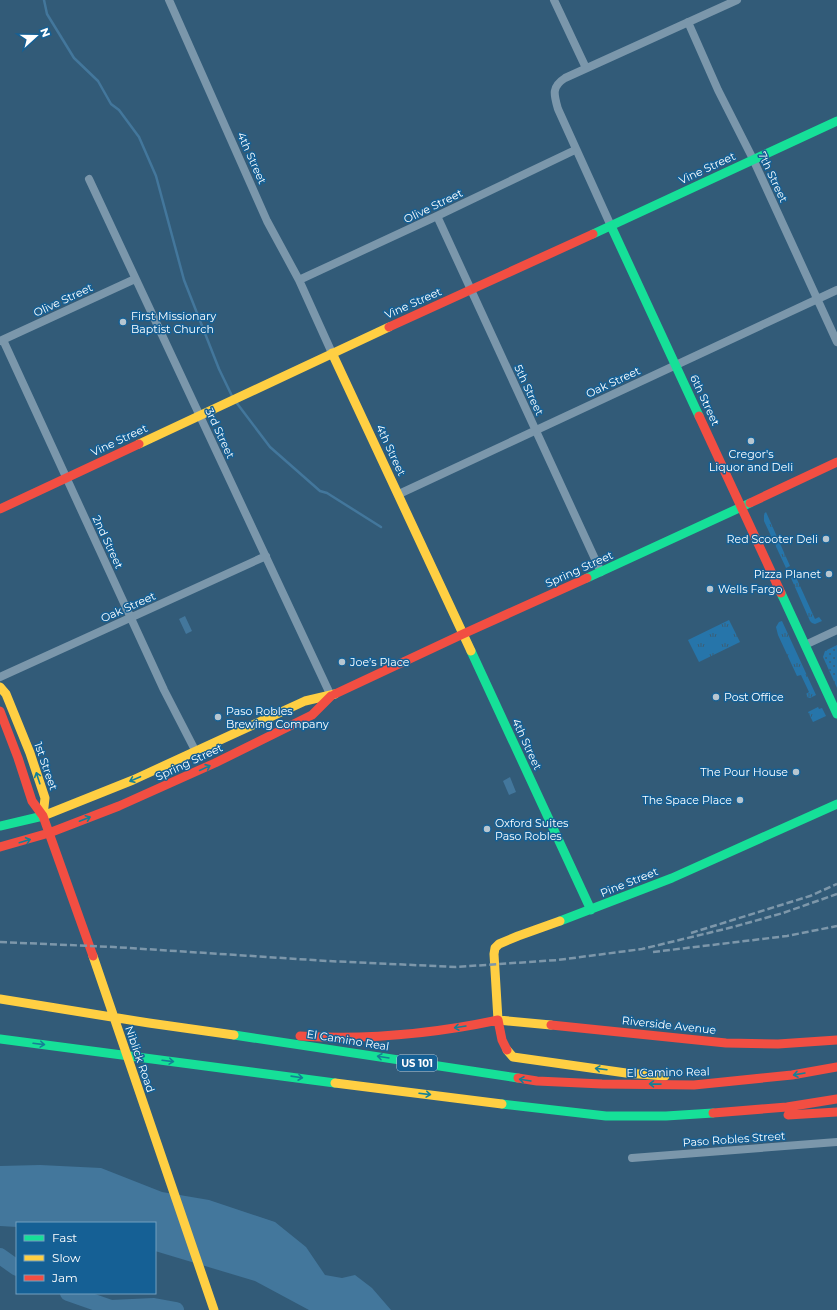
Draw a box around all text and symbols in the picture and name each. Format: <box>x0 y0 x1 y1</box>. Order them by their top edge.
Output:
north arrow <box>16 16 56 56</box>
text: N <box>37 26 53 39</box>
street label: 4th Street <box>234 130 270 187</box>
street label: Vine Street <box>677 149 738 187</box>
street label: 7th Street <box>755 149 791 205</box>
street label: Olive Street <box>401 186 465 226</box>
street label: Olive Street <box>31 280 95 320</box>
street label: Vine Street <box>382 284 444 322</box>
place label: First Missionary Baptist Church <box>131 309 216 336</box>
marker: First Missionary Baptist Church <box>118 317 128 327</box>
street label: 5th Street <box>511 362 547 418</box>
street label: Oak Street <box>584 363 643 401</box>
street label: 6th Street <box>687 372 723 428</box>
street label: 3rd Street <box>202 406 238 461</box>
street label: Vine Street <box>89 421 150 459</box>
street label: 4th Street <box>373 422 409 479</box>
marker: Cregor's Liquor and Deli <box>746 436 756 446</box>
place label: Cregor's Liquor and Deli <box>709 447 793 474</box>
street label: 2nd Street <box>90 513 127 571</box>
place label: Red Scooter Deli <box>727 532 818 546</box>
marker: Red Scooter Deli <box>821 534 831 544</box>
street label: Spring Street <box>543 548 616 590</box>
place label: Pizza Planet <box>754 567 822 581</box>
marker: Pizza Planet <box>824 569 834 579</box>
place label: Wells Fargo <box>718 582 782 596</box>
marker: Wells Fargo <box>705 584 715 594</box>
street label: Oak Street <box>98 589 158 625</box>
place label: Joe’s Place <box>349 655 410 669</box>
marker: Joe’s Place <box>337 657 347 667</box>
place label: Post Office <box>724 690 784 704</box>
marker: Post Office <box>711 692 721 702</box>
place label: Paso Robles Brewing Company <box>226 704 329 731</box>
marker: Paso Robles Brewing Company <box>213 712 223 722</box>
street label: 4th Street <box>509 716 545 773</box>
street label: 1st Street <box>31 740 61 792</box>
street label: Spring Street <box>153 740 225 784</box>
one-way arrow <box>198 764 210 771</box>
place label: The Pour House <box>700 765 788 779</box>
marker: The Pour House <box>791 767 801 777</box>
one-way arrow <box>34 772 41 785</box>
one-way arrow <box>129 776 141 783</box>
place label: The Space Place <box>642 793 732 807</box>
marker: The Space Place <box>735 795 745 805</box>
one-way arrow <box>79 815 91 823</box>
place label: Oxford Suites Paso Robles <box>495 816 569 843</box>
marker: Oxford Suites Paso Robles <box>482 824 492 834</box>
one-way arrow <box>18 837 31 844</box>
street label: Pine Street <box>598 864 660 900</box>
street label: Riverside Avenue <box>621 1013 717 1037</box>
one-way arrow <box>454 1023 467 1031</box>
street label: Niblick Road <box>122 1024 158 1094</box>
street label: El Camino Real <box>306 1027 390 1053</box>
one-way arrow <box>32 1040 45 1048</box>
one-way arrow <box>377 1053 390 1061</box>
road number: US 101 <box>397 1055 437 1071</box>
one-way arrow <box>161 1057 174 1065</box>
street label: El Camino Real <box>626 1064 710 1080</box>
one-way arrow <box>595 1066 608 1073</box>
one-way arrow <box>793 1070 806 1078</box>
one-way arrow <box>290 1073 303 1081</box>
one-way arrow <box>519 1076 532 1084</box>
one-way arrow <box>649 1080 662 1088</box>
one-way arrow <box>419 1091 432 1098</box>
street label: Paso Robles Street <box>682 1128 786 1150</box>
legend <box>16 1222 156 1294</box>
text: Fast <box>52 1230 77 1245</box>
text: Slow <box>52 1250 81 1265</box>
text: Jam <box>51 1270 78 1285</box>

